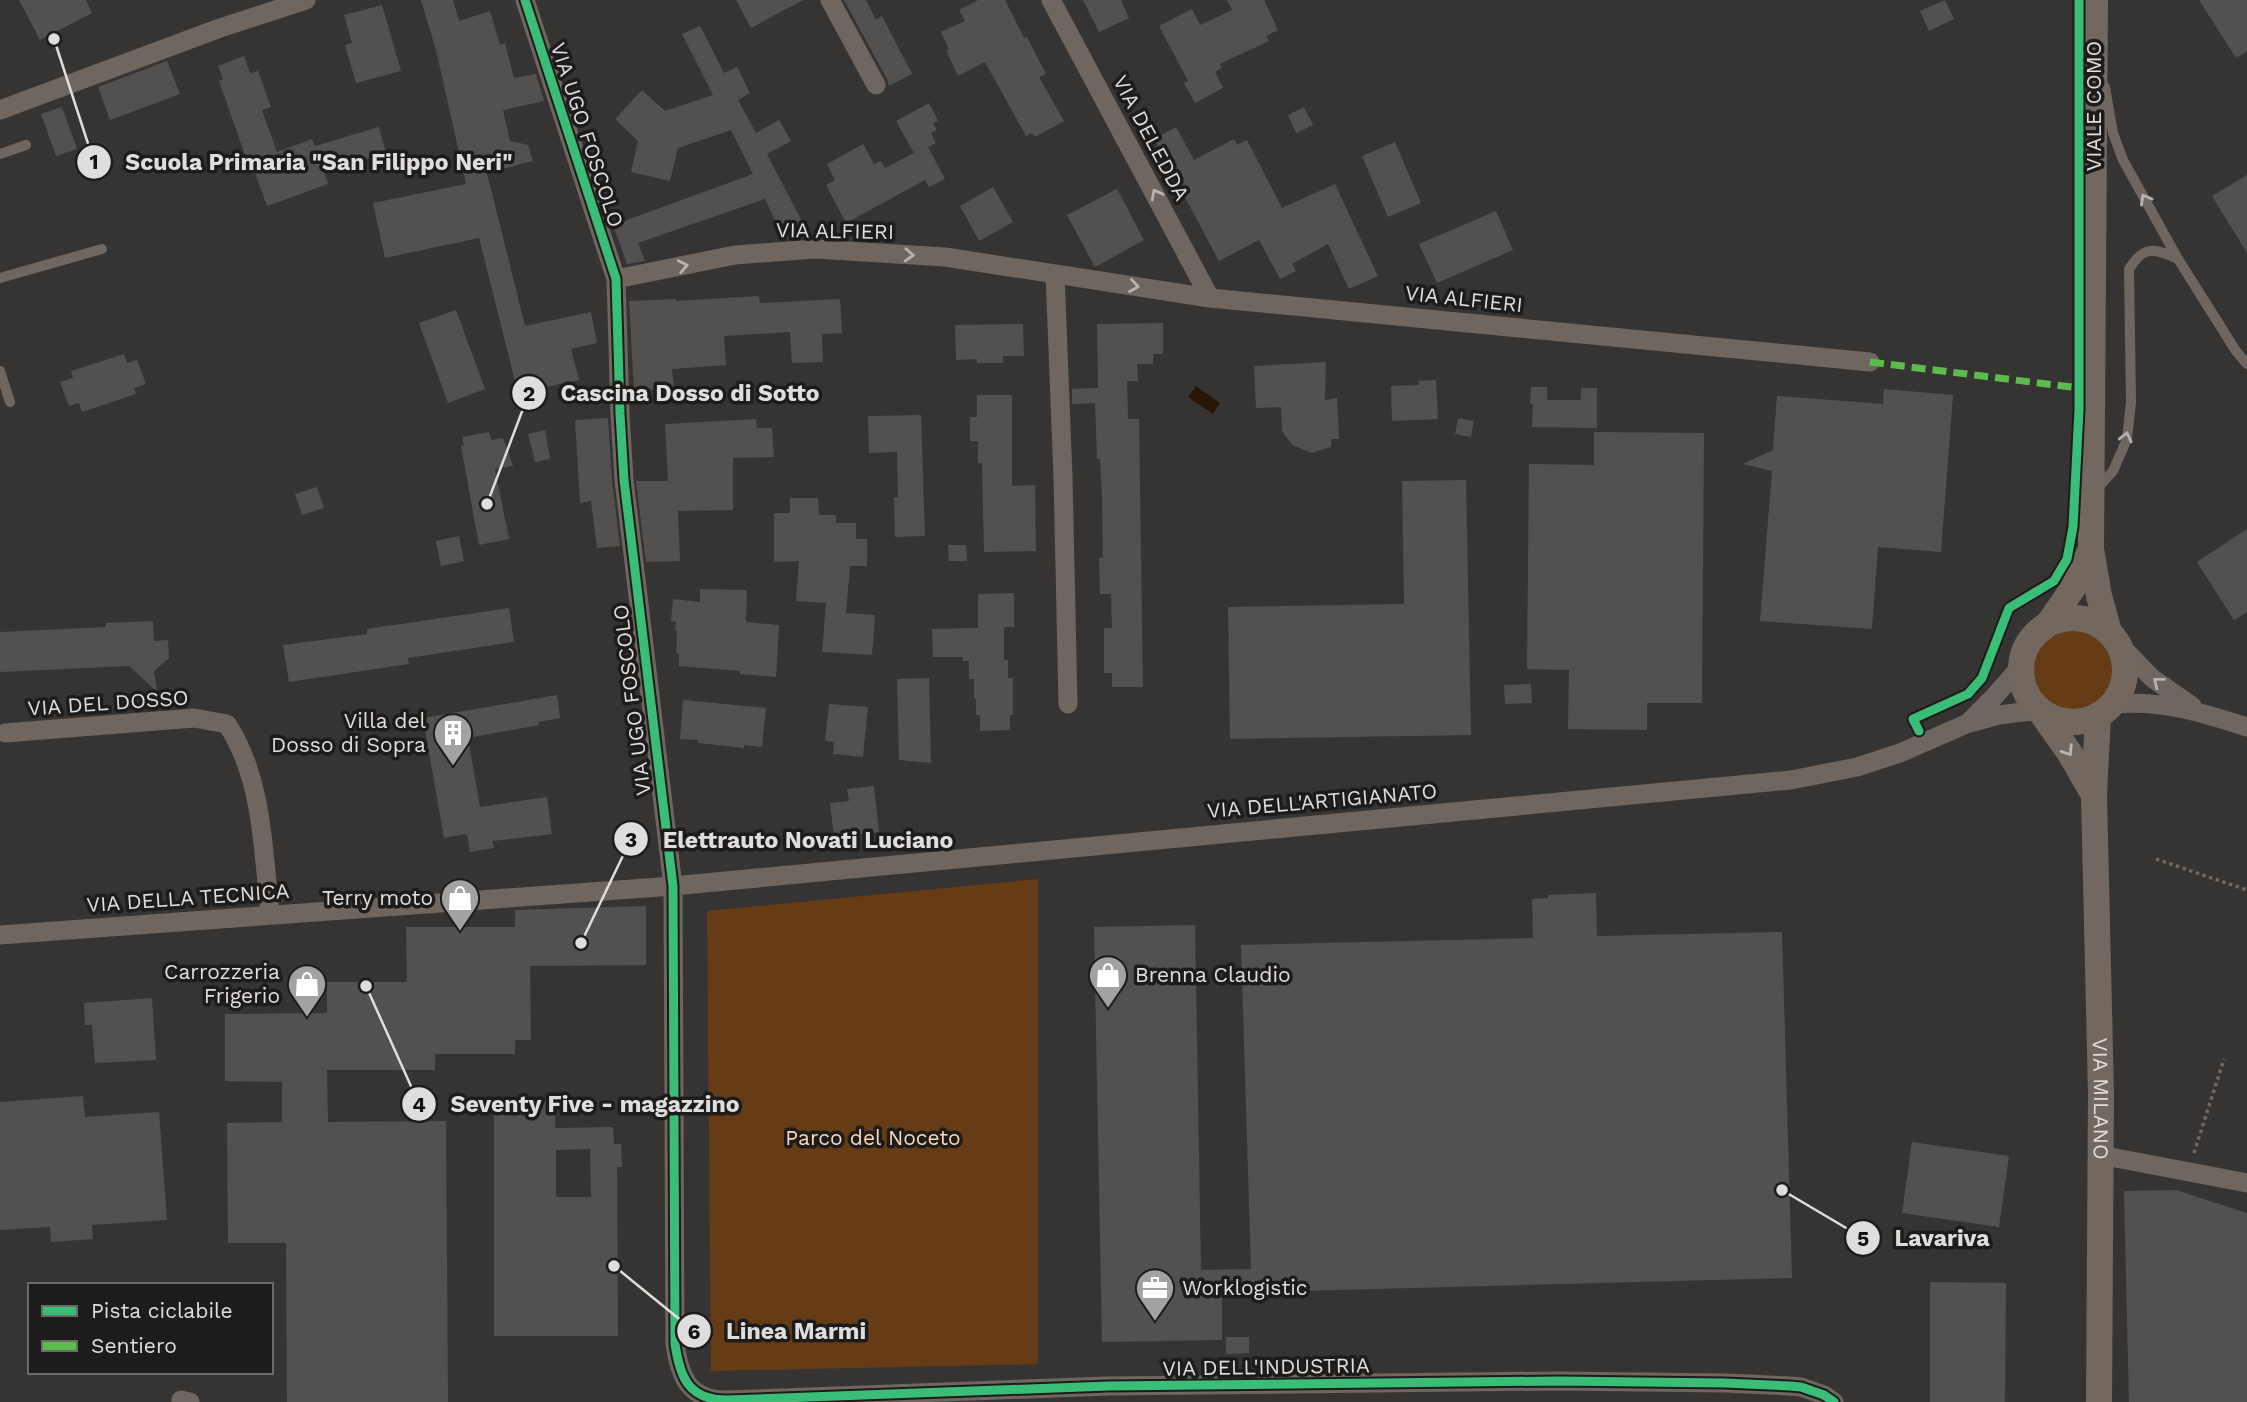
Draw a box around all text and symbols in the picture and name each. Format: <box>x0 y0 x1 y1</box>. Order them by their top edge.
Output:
street label: VIA UGO FOSCOLO <box>546 39 629 230</box>
street label: VIALE COMO <box>2081 41 2106 171</box>
street label: VIA DELEDDA <box>1108 71 1195 205</box>
callout: Scuola Primaria "San Filippo Neri" <box>76 140 527 184</box>
text: 1 <box>89 149 99 174</box>
text: Scuola Primaria "San Filippo Neri" <box>125 149 513 176</box>
one-way arrow <box>1150 188 1164 201</box>
one-way arrow <box>2141 194 2154 207</box>
street label: VIA ALFIERI <box>776 217 894 244</box>
one-way arrow <box>904 247 915 262</box>
one-way arrow <box>677 259 689 274</box>
one-way arrow <box>1129 278 1140 293</box>
street label: VIA ALFIERI <box>1404 280 1524 317</box>
callout: Cascina Dosso di Sotto <box>512 371 834 415</box>
text: Cascina Dosso di Sotto <box>560 380 820 407</box>
text: 2 <box>523 381 535 406</box>
one-way arrow <box>2117 431 2132 443</box>
street label: VIA UGO FOSCOLO <box>607 603 656 797</box>
one-way arrow <box>2153 678 2166 691</box>
street label: VIA DEL DOSSO <box>27 684 189 721</box>
place label: Villa del Dosso di Sopra <box>271 708 427 757</box>
building icon: Villa del Dosso di Sopra <box>432 712 474 767</box>
one-way arrow <box>2060 743 2072 756</box>
street label: VIA DELL'ARTIGIANATO <box>1206 778 1438 823</box>
callout: Elettrauto Novati Luciano <box>614 817 968 861</box>
text: 3 <box>625 827 637 852</box>
text: Elettrauto Novati Luciano <box>663 827 953 854</box>
shop icon: Terry moto <box>439 877 481 932</box>
street label: VIA DELLA TECNICA <box>86 878 290 917</box>
place label: Terry moto <box>322 885 433 910</box>
shop icon: Brenna Claudio <box>1087 954 1129 1009</box>
place label: Carrozzeria Frigerio <box>164 959 280 1008</box>
place label: Brenna Claudio <box>1135 962 1291 987</box>
shop icon: Carrozzeria Frigerio <box>286 963 328 1018</box>
street label: VIA MILANO <box>2088 1038 2114 1160</box>
callout: Seventy Five - magazzino <box>401 1082 754 1126</box>
text: Seventy Five - magazzino <box>451 1091 739 1118</box>
text: 4 <box>412 1092 426 1117</box>
park label: Parco del Noceto <box>785 1125 961 1150</box>
callout: Lavariva <box>1846 1216 2004 1260</box>
text: Lavariva <box>1894 1225 1990 1252</box>
text: 5 <box>1857 1226 1869 1251</box>
office icon: Worklogistic <box>1134 1267 1176 1322</box>
place label: Worklogistic <box>1182 1275 1308 1300</box>
legend <box>28 1283 273 1374</box>
text: Pista ciclabile <box>91 1298 233 1323</box>
callout: Linea Marmi <box>676 1309 880 1353</box>
text: Linea Marmi <box>726 1318 866 1345</box>
text: 6 <box>688 1319 701 1344</box>
text: Sentiero <box>91 1333 177 1358</box>
street label: VIA DELL'INDUSTRIA <box>1162 1352 1370 1381</box>

